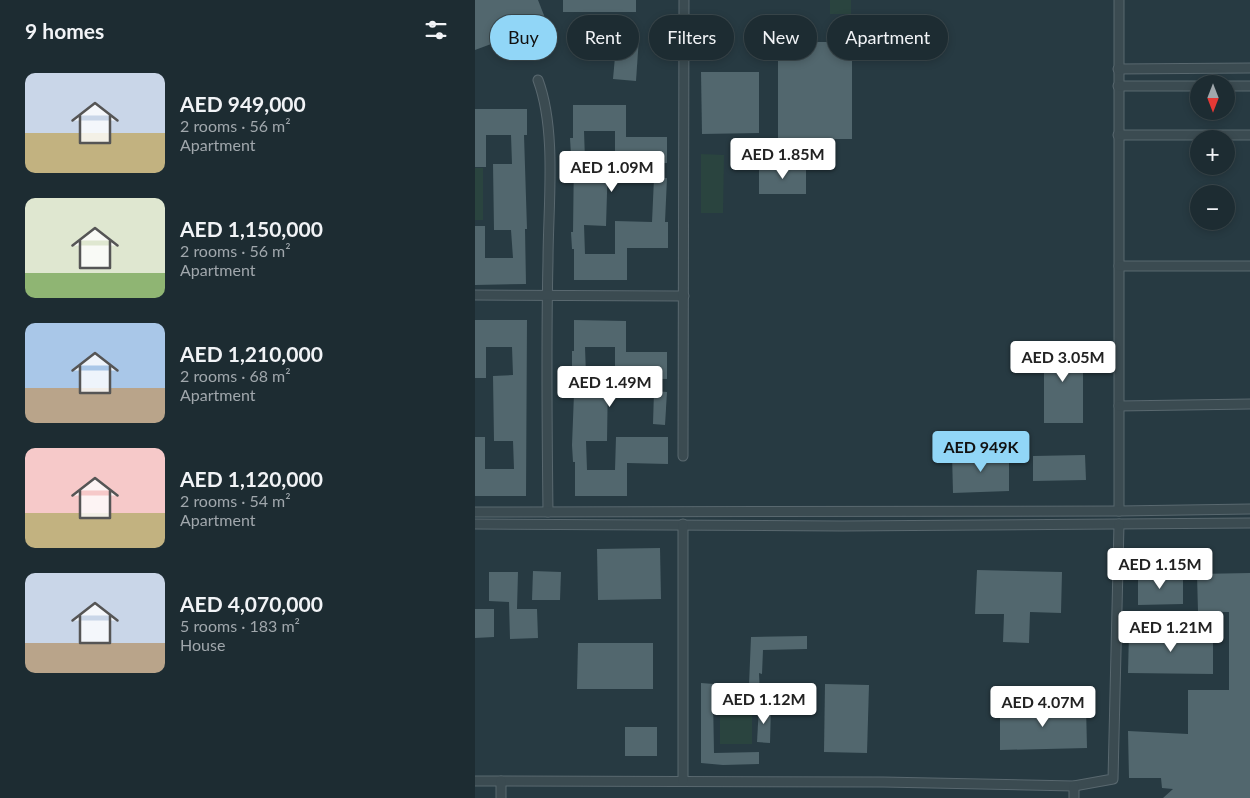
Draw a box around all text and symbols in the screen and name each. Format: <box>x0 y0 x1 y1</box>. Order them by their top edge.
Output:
chip: Buy <box>490 15 557 60</box>
chip: Rent <box>567 15 639 60</box>
chip: Filters <box>649 15 734 60</box>
chip: New <box>744 15 817 60</box>
chip: Apartment <box>827 15 948 60</box>
icon: filters <box>422 16 450 44</box>
text: 9 homes <box>25 18 104 43</box>
north arrow <box>1190 75 1235 120</box>
map controls <box>1190 75 1235 230</box>
text: AED 949,000 <box>180 91 306 116</box>
icon: home <box>65 93 125 153</box>
text: 2 rooms · 56 m² <box>180 116 291 135</box>
button: + <box>1190 130 1235 175</box>
text: Apartment <box>180 135 255 154</box>
pin: AED 1.85M <box>726 138 840 180</box>
text: AED 1.85M <box>741 144 825 163</box>
pin: AED 1.09M <box>555 150 669 193</box>
text: AED 1.09M <box>570 157 654 176</box>
button: − <box>1190 185 1235 230</box>
text: AED 1,150,000 <box>180 216 323 241</box>
icon: home <box>65 218 125 278</box>
text: 2 rooms · 56 m² <box>180 241 291 260</box>
text: Apartment <box>180 260 255 279</box>
pin: AED 3.05M <box>1006 340 1120 383</box>
text: AED 1,210,000 <box>180 341 323 366</box>
icon: home <box>65 343 125 403</box>
text: AED 3.05M <box>1021 347 1105 366</box>
text: 2 rooms · 68 m² <box>180 366 291 385</box>
pin: AED 1.49M <box>553 366 667 408</box>
text: AED 1.49M <box>568 372 652 391</box>
text: Apartment <box>180 385 255 404</box>
pin: AED 949K <box>929 430 1033 473</box>
text: AED 949K <box>943 437 1019 456</box>
text: AED 1,120,000 <box>180 466 323 491</box>
icon: home <box>65 468 125 528</box>
text: 2 rooms · 54 m² <box>180 491 291 510</box>
text: Apartment <box>180 510 255 529</box>
pin: AED 1.15M <box>1103 548 1217 590</box>
text: AED 1.15M <box>1118 554 1202 573</box>
text: AED 4,070,000 <box>180 591 323 616</box>
icon: home <box>65 593 125 653</box>
pin: AED 1.21M <box>1114 610 1228 653</box>
text: 5 rooms · 183 m² <box>180 616 300 635</box>
text: AED 1.21M <box>1129 617 1213 636</box>
text: House <box>180 635 225 654</box>
pin: AED 1.12M <box>707 682 821 725</box>
pin: AED 4.07M <box>986 686 1100 728</box>
text: AED 1.12M <box>722 689 806 708</box>
text: AED 4.07M <box>1001 692 1085 711</box>

